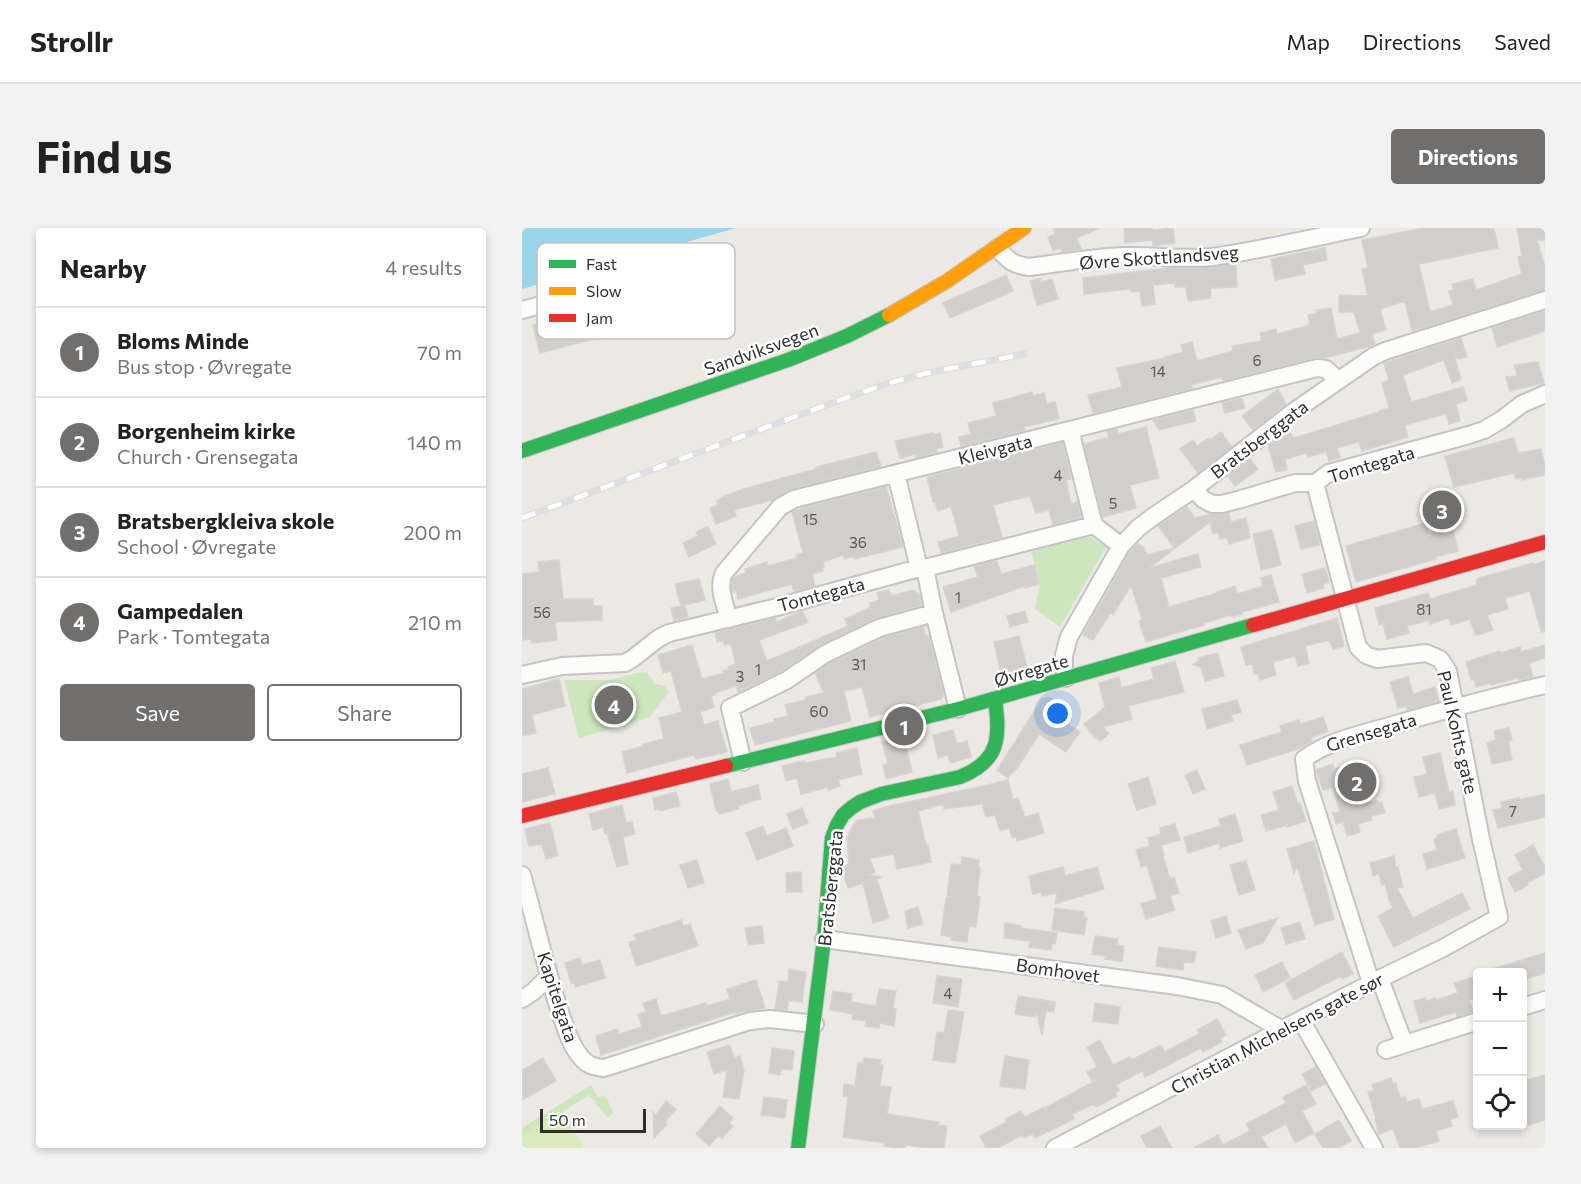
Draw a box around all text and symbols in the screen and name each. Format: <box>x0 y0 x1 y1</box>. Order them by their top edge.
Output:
text: Strollr <box>30 24 113 58</box>
text: Map <box>1287 29 1330 54</box>
text: Directions <box>1363 29 1461 54</box>
text: Saved <box>1494 29 1551 54</box>
button: Directions <box>1391 129 1545 184</box>
text: Find us <box>36 130 172 182</box>
street label: Øvre Skottlandsveg <box>1078 240 1240 274</box>
legend <box>537 243 735 339</box>
text: Nearby <box>60 252 147 283</box>
text: Fast <box>586 254 617 273</box>
text: 4 results <box>385 255 462 279</box>
text: Slow <box>586 281 622 300</box>
text: Jam <box>586 308 613 327</box>
street label: Sandviksvegen <box>701 318 821 380</box>
text: Bloms Minde <box>117 327 249 354</box>
text: 1 <box>75 340 84 364</box>
text: 70 m <box>417 340 462 364</box>
house number: 6 <box>1252 351 1262 369</box>
text: Bus stop · Øvregate <box>117 354 292 378</box>
house number: 14 <box>1150 362 1166 380</box>
street label: Bratsberggata <box>1206 395 1312 483</box>
text: Borgenheim kirke <box>117 417 295 444</box>
street label: Kleivgata <box>956 429 1034 469</box>
text: 2 <box>74 430 85 454</box>
text: 140 m <box>407 430 462 454</box>
street label: Tomtegata <box>1325 440 1417 488</box>
text: Church · Grensegata <box>117 444 298 468</box>
house number: 4 <box>1054 466 1063 484</box>
pin: 3 <box>1422 488 1462 532</box>
house number: 5 <box>1109 494 1117 512</box>
text: Bratsbergkleiva skole <box>117 507 334 534</box>
house number: 15 <box>802 510 818 528</box>
text: 3 <box>74 520 85 544</box>
text: 200 m <box>404 520 462 544</box>
house number: 36 <box>849 533 867 551</box>
text: School · Øvregate <box>117 534 276 558</box>
street label: Tomtegata <box>775 572 867 616</box>
house number: 1 <box>955 588 961 606</box>
text: Gampedalen <box>117 597 243 624</box>
house number: 81 <box>1416 600 1432 618</box>
house number: 56 <box>533 603 551 621</box>
text: 4 <box>73 610 86 634</box>
text: 210 m <box>408 610 462 634</box>
text: Park · Tomtegata <box>117 624 270 648</box>
street label: Øvregate <box>991 649 1071 691</box>
house number: 31 <box>852 655 866 673</box>
house number: 1 <box>755 660 761 678</box>
house number: 3 <box>736 667 744 685</box>
street label: Paul Kohts gate <box>1433 668 1483 796</box>
pin: 4 <box>594 682 634 728</box>
button: Save <box>60 684 255 741</box>
button: Share <box>267 684 462 741</box>
your location <box>1043 699 1072 728</box>
house number: 60 <box>810 702 828 720</box>
pin: 1 <box>884 704 923 748</box>
street label: Grensegata <box>1323 708 1419 756</box>
pin: 2 <box>1338 760 1376 804</box>
house number: 7 <box>1509 802 1517 820</box>
street label: Bratsberggata <box>813 829 847 947</box>
street label: Kapitelgata <box>533 949 583 1045</box>
street label: Bomhovet <box>1015 953 1101 987</box>
street label: Christian Michelsens gate sør <box>1167 967 1387 1099</box>
map controls <box>1473 968 1527 1130</box>
button: + <box>1473 968 1527 1022</box>
house number: 4 <box>944 984 953 1002</box>
button: − <box>1473 1022 1527 1076</box>
button: locate <box>1473 1076 1527 1130</box>
scale bar <box>540 1106 646 1134</box>
text: 50 m <box>549 1110 586 1129</box>

